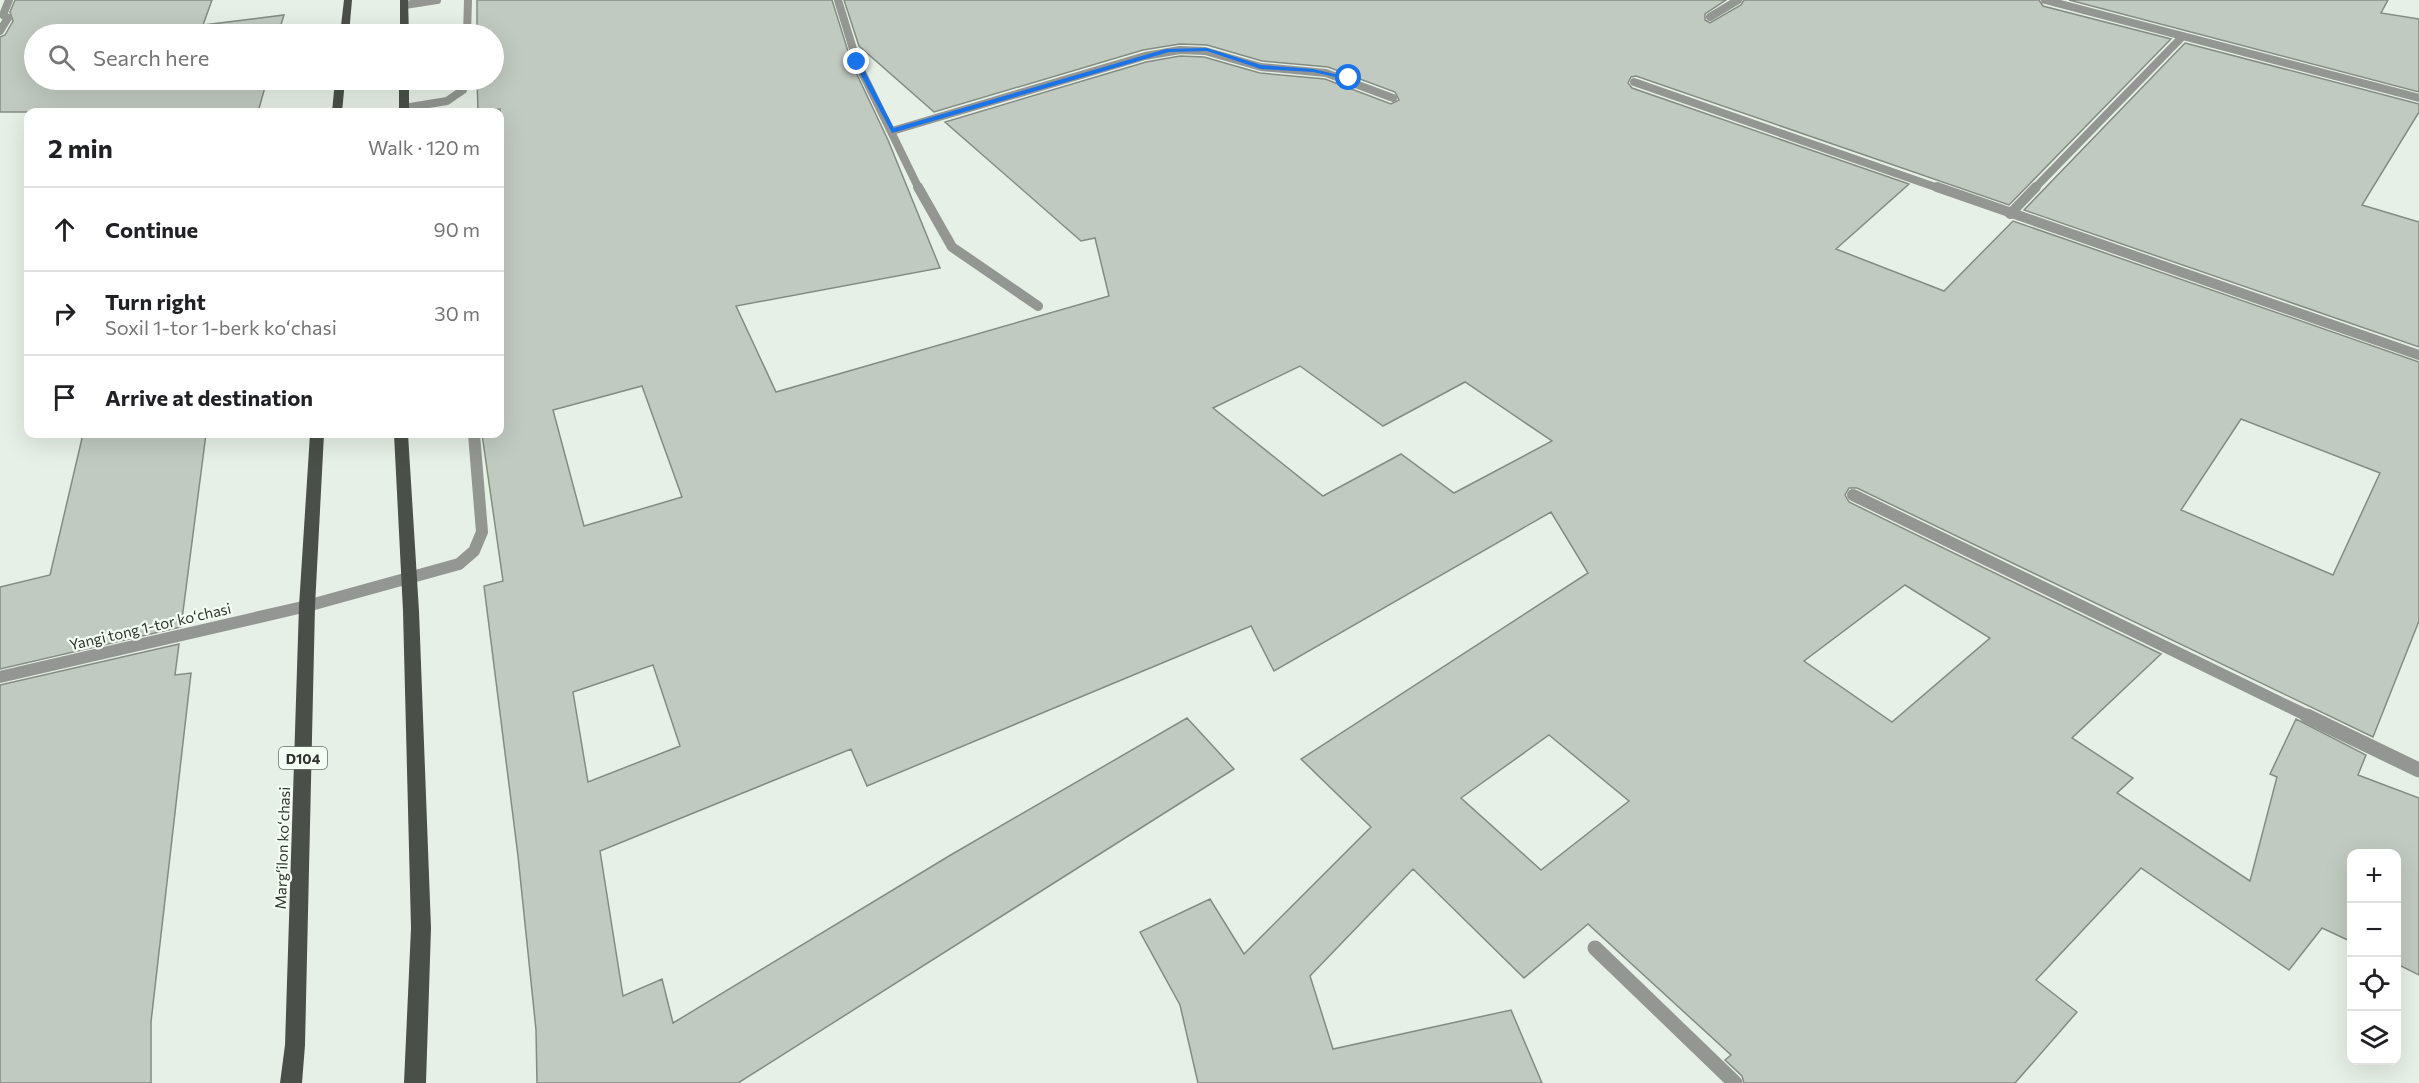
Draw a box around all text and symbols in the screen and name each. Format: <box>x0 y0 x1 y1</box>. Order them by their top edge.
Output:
search box <box>24 24 504 90</box>
icon: search <box>45 41 78 74</box>
text: Search here <box>93 44 209 71</box>
route end <box>843 48 869 74</box>
route start <box>1335 64 1361 90</box>
text: 2 min <box>48 132 113 163</box>
text: Walk · 120 m <box>368 135 480 159</box>
icon: ahead <box>48 213 81 246</box>
text: Continue <box>105 216 198 243</box>
text: 90 m <box>434 217 480 241</box>
text: Turn right <box>105 288 206 315</box>
icon: right <box>48 297 81 330</box>
text: 30 m <box>434 301 480 325</box>
text: Soxil 1-tor 1-berk koʻchasi <box>105 315 337 339</box>
icon: arrive <box>48 381 81 414</box>
text: Arrive at destination <box>105 384 313 411</box>
street label: Yangi tong 1-tor koʻchasi <box>67 599 233 653</box>
road number: D104 <box>279 747 327 769</box>
street label: Margʻilon koʻchasi <box>271 786 293 910</box>
map controls <box>2347 849 2401 1065</box>
button: + <box>2347 849 2401 903</box>
button: − <box>2347 903 2401 957</box>
button: locate <box>2347 957 2401 1011</box>
button: layers <box>2347 1011 2401 1065</box>

